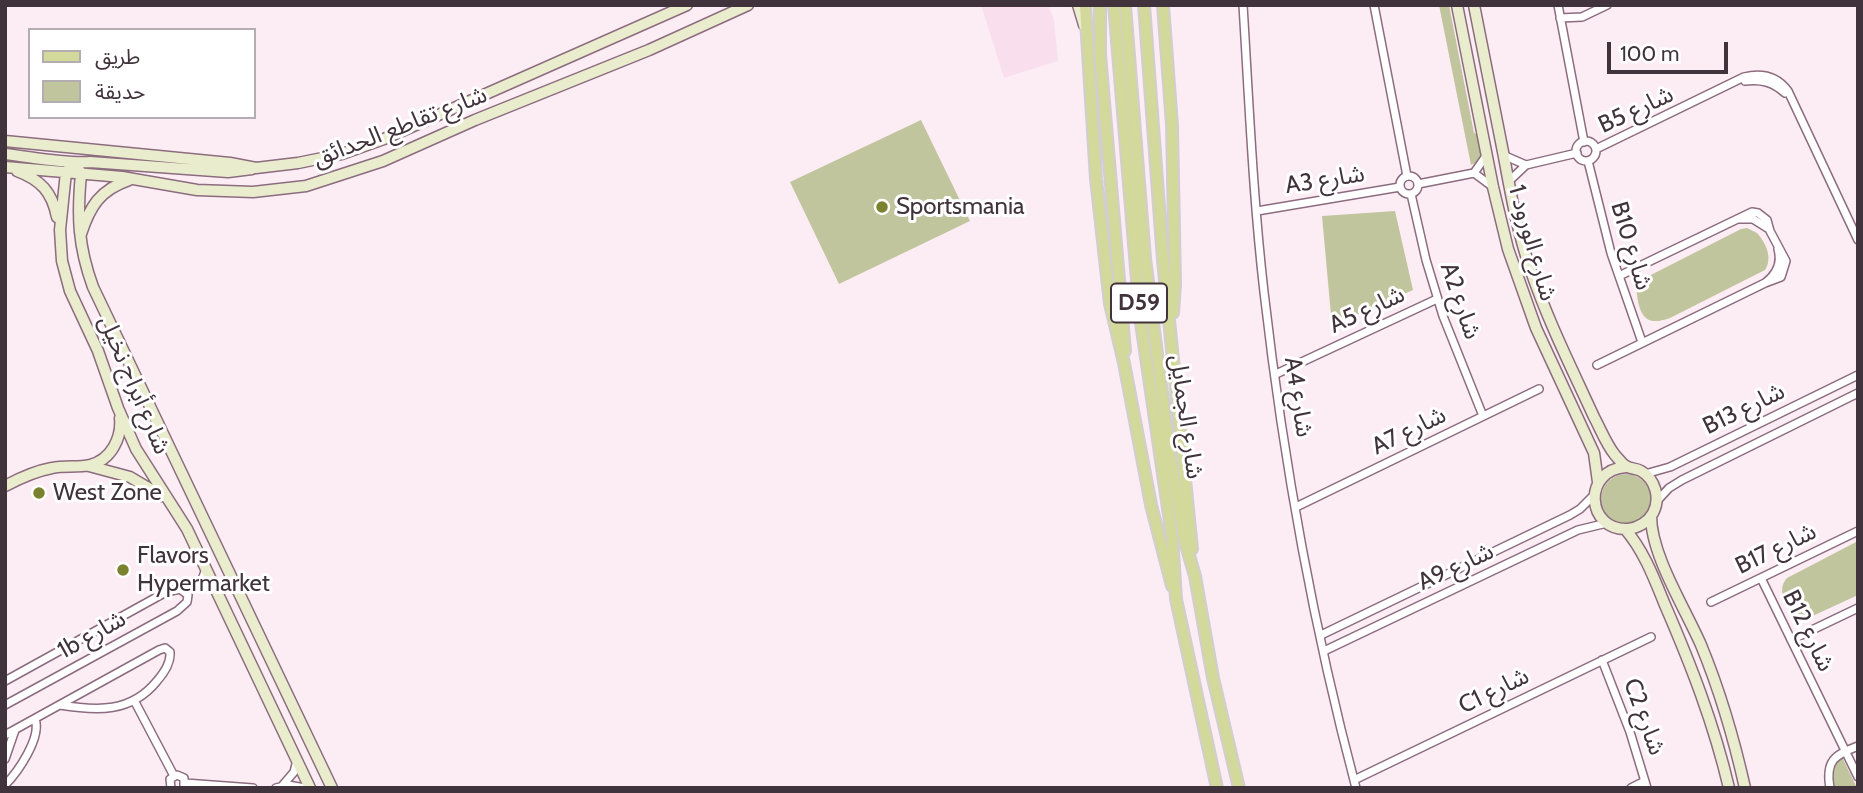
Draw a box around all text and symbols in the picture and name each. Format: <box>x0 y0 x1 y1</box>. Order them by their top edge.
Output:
legend <box>28 28 256 119</box>
scale bar <box>1611 28 1732 72</box>
text: 100 m <box>1620 41 1679 66</box>
text: طريق <box>95 44 140 69</box>
text: حديقة <box>95 79 145 104</box>
street label: B5 شارع <box>1594 80 1678 140</box>
street label: شارع تقاطع الحدائق <box>309 81 491 173</box>
street label: A3 شارع <box>1283 160 1367 200</box>
street label: شارع الورود 1 <box>1502 182 1562 304</box>
place label: Sportsmania <box>896 193 1025 221</box>
street label: B10 شارع <box>1604 198 1658 294</box>
marker: Sportsmania <box>874 199 890 215</box>
street label: A2 شارع <box>1433 259 1487 343</box>
street label: A5 شارع <box>1325 280 1409 340</box>
road number: D59 <box>1111 284 1167 322</box>
street label: شارع أبراج نخيل <box>92 311 176 459</box>
street label: شارع الجمايل <box>1163 353 1209 481</box>
street label: A4 شارع <box>1277 355 1319 439</box>
street label: B13 شارع <box>1698 377 1790 441</box>
street label: A7 شارع <box>1367 401 1451 461</box>
place label: West Zone <box>53 479 162 507</box>
marker: West Zone <box>31 485 47 501</box>
street label: B17 شارع <box>1731 517 1821 581</box>
street label: A9 شارع <box>1414 537 1498 597</box>
place label: Flavors Hypermarket <box>137 542 270 598</box>
marker: Flavors Hypermarket <box>115 562 131 578</box>
street label: B12 شارع <box>1776 586 1840 676</box>
street label: 1b شارع <box>53 605 131 665</box>
street label: C1 شارع <box>1454 662 1534 720</box>
street label: C2 شارع <box>1617 675 1671 759</box>

